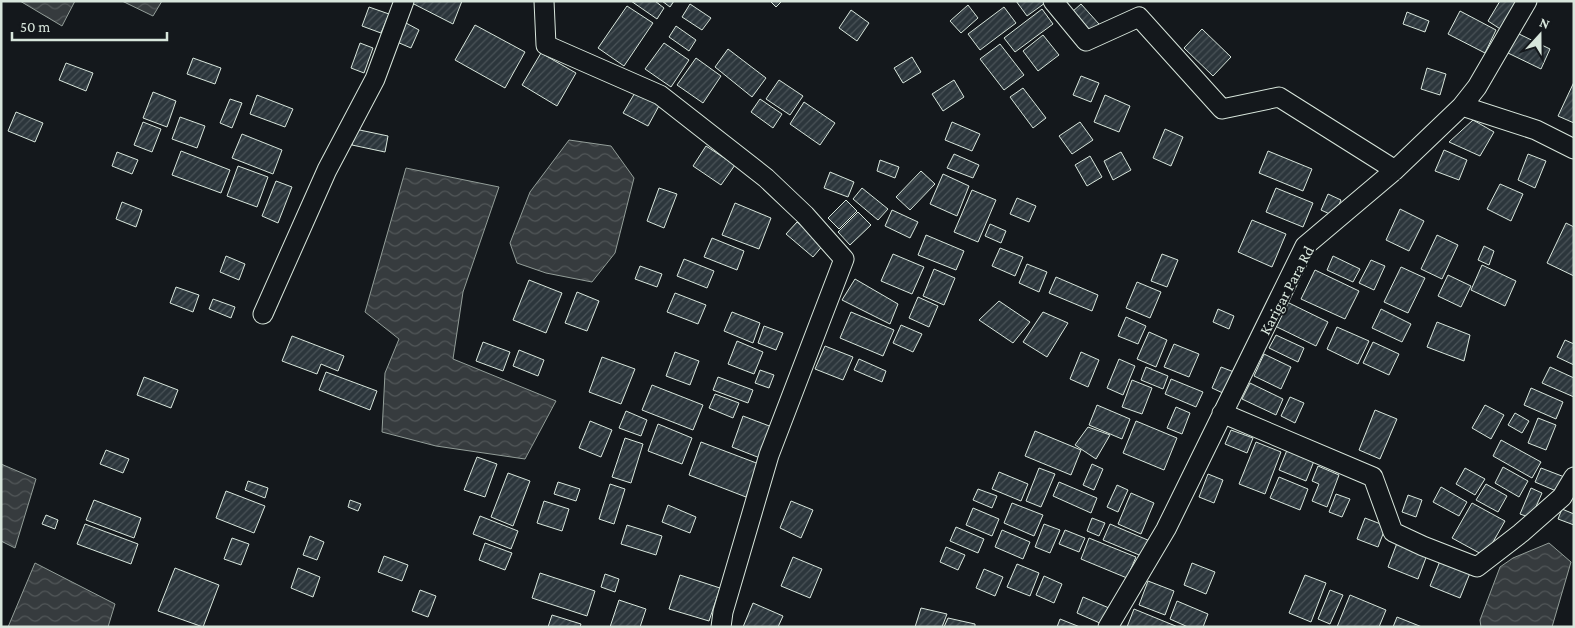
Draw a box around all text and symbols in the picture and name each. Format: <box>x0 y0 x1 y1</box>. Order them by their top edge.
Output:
scale bar <box>12 10 168 42</box>
north arrow <box>1515 10 1565 60</box>
text: N <box>1537 14 1552 32</box>
text: 50 m <box>20 19 50 35</box>
street label: Karigar Para Rd <box>1256 242 1318 338</box>

